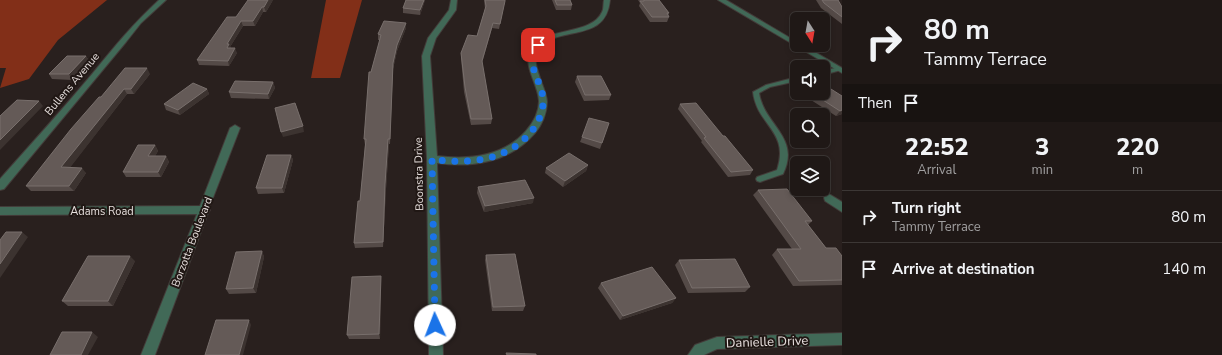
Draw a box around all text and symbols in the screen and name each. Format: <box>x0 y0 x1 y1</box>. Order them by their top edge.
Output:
text: 80 m <box>924 11 990 49</box>
north arrow <box>790 12 830 52</box>
map controls <box>790 12 830 196</box>
icon: right <box>858 16 910 68</box>
pin <box>521 28 555 62</box>
icon: arrive <box>527 34 549 56</box>
text: Tammy Terrace <box>924 47 1047 71</box>
street label: Bullens Avenue <box>41 49 103 119</box>
button: sound <box>790 60 830 100</box>
icon: arrive <box>900 92 922 114</box>
text: Then <box>858 93 892 113</box>
button: search <box>790 108 830 148</box>
text: 22:52 <box>905 131 969 163</box>
text: 3 <box>1035 131 1050 163</box>
text: 220 <box>1116 131 1159 163</box>
street label: Boonstra Drive <box>411 137 427 211</box>
button: layers <box>790 156 830 196</box>
text: Arrival <box>917 161 956 179</box>
text: min <box>1032 161 1053 179</box>
text: m <box>1132 161 1143 179</box>
street label: Borzotta Boulevard <box>168 195 216 289</box>
text: Turn right <box>892 198 961 218</box>
street label: Adams Road <box>70 204 134 219</box>
icon: right <box>858 206 880 228</box>
text: 80 m <box>1171 207 1206 227</box>
text: Tammy Terrace <box>892 218 981 236</box>
icon: arrive <box>858 258 880 280</box>
text: Arrive at destination <box>892 259 1035 279</box>
text: 140 m <box>1162 259 1206 279</box>
position arrow <box>414 304 456 346</box>
street label: Danielle Drive <box>725 332 809 352</box>

